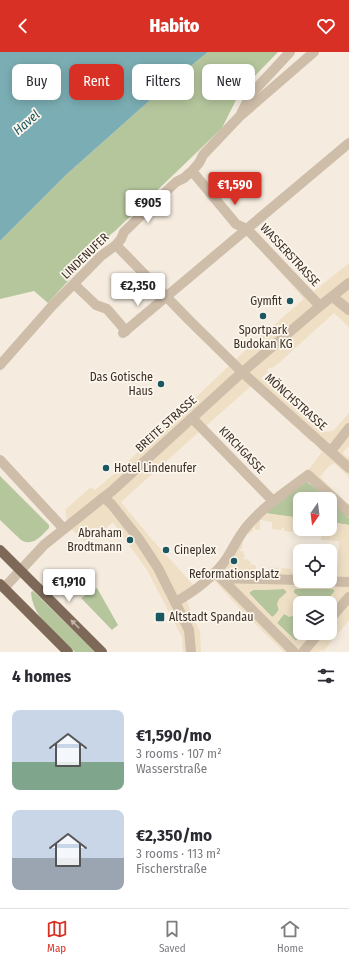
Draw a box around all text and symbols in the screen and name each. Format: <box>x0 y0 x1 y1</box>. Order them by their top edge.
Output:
icon: back <box>12 15 34 37</box>
text: Habito <box>149 15 200 37</box>
icon: heart <box>315 15 337 37</box>
chip: Buy <box>12 64 61 100</box>
chip: Rent <box>69 64 124 100</box>
chip: Filters <box>132 64 194 100</box>
chip: New <box>202 64 255 100</box>
water label: Havel <box>10 107 43 138</box>
pin: €1,590 <box>202 172 268 206</box>
text: €1,590 <box>217 177 253 192</box>
pin: €905 <box>124 190 172 224</box>
text: €905 <box>135 195 161 210</box>
street label: WASSERSTRASSE <box>257 221 323 290</box>
street label: LINDENUFER <box>59 230 112 282</box>
pin: €2,350 <box>105 273 171 307</box>
text: €2,350 <box>120 278 156 293</box>
place label: Gymfit <box>250 294 282 308</box>
marker: Gymfit <box>285 296 295 306</box>
marker: Sportpark Budokan KG <box>258 311 268 321</box>
place label: Sportpark Budokan KG <box>233 323 293 351</box>
street label: MÖNCHSTRASSE <box>262 369 331 434</box>
place label: Das Gotische Haus <box>90 370 153 398</box>
marker: Das Gotische Haus <box>156 379 166 389</box>
street label: BREITE STRASSE <box>133 393 200 455</box>
street label: KIRCHGASSE <box>216 424 268 477</box>
place label: Hotel Lindenufer <box>114 461 197 475</box>
marker: Hotel Lindenufer <box>101 463 111 473</box>
north arrow <box>293 492 337 536</box>
map controls <box>293 492 337 640</box>
place label: Abraham Brodtmann <box>67 526 122 554</box>
marker: Abraham Brodtmann <box>125 535 135 545</box>
place label: Cineplex <box>174 543 217 557</box>
button: locate <box>293 544 337 588</box>
marker: Cineplex <box>161 545 171 555</box>
marker: Reformationsplatz <box>229 556 239 566</box>
place label: Reformationsplatz <box>189 567 279 581</box>
pin: €1,910 <box>36 569 102 603</box>
text: €1,910 <box>52 574 86 589</box>
button: layers <box>293 596 337 640</box>
place label: Altstadt Spandau <box>169 610 253 624</box>
marker: Altstadt Spandau <box>154 611 166 623</box>
one-way arrow <box>70 619 80 629</box>
icon: filters <box>315 665 337 687</box>
text: 4 homes <box>12 666 71 687</box>
text: €1,590/mo <box>136 725 211 746</box>
icon: home <box>44 726 92 774</box>
text: 3 rooms · 107 m² <box>136 746 222 761</box>
text: Wasserstraße <box>136 761 207 776</box>
text: €2,350/mo <box>136 825 212 846</box>
icon: home <box>44 826 92 874</box>
text: 3 rooms · 113 m² <box>136 846 221 861</box>
text: Fischerstraße <box>136 861 207 876</box>
tab: Map <box>46 918 68 955</box>
tab: Saved <box>159 918 186 955</box>
tab: Home <box>277 918 303 955</box>

